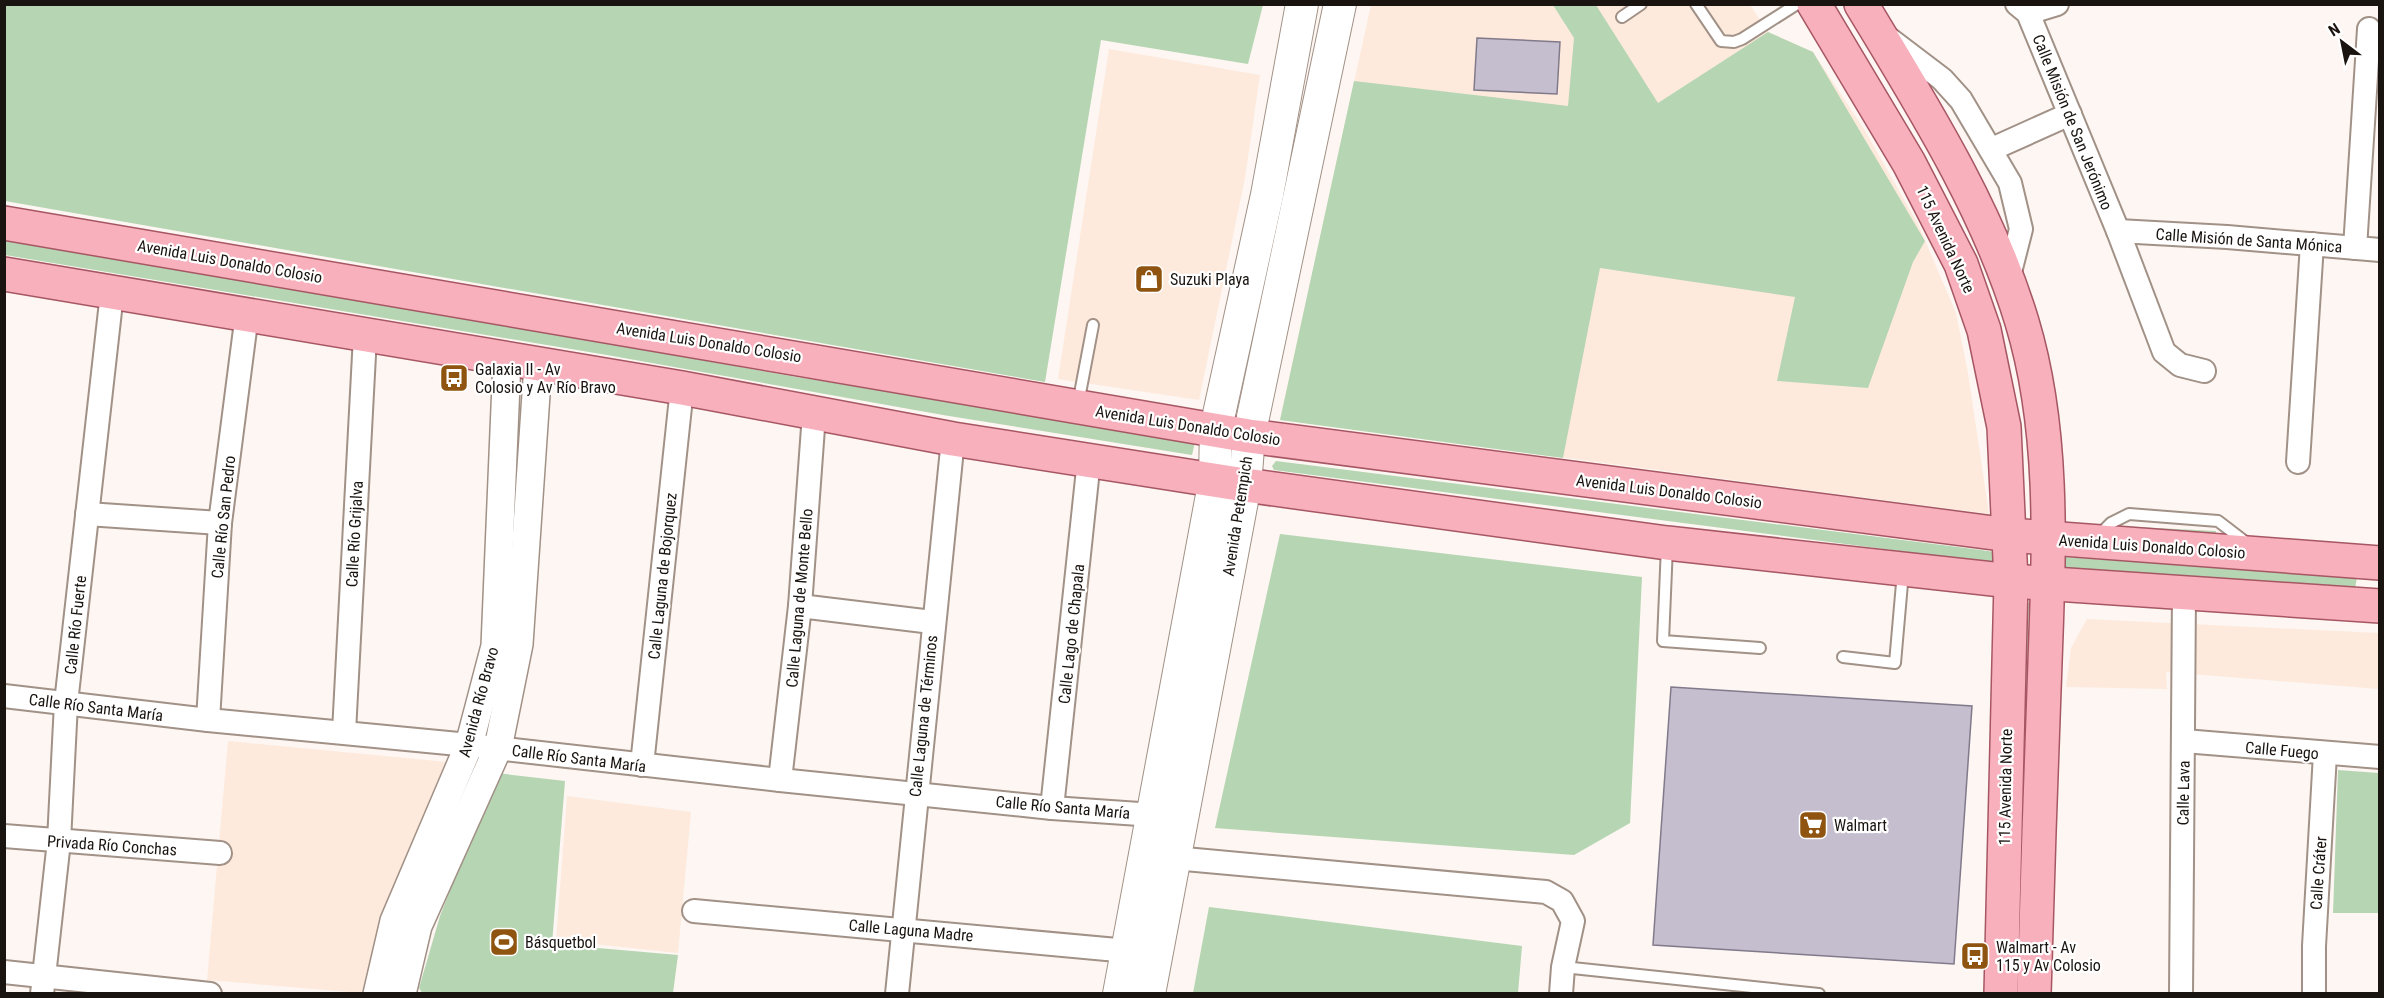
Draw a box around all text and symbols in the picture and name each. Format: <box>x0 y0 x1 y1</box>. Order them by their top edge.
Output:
north arrow <box>2312 12 2372 72</box>
text: N <box>2325 19 2344 40</box>
street label: Calle Misión de San Jerónimo <box>2029 32 2116 213</box>
street label: 115 Avenida Norte <box>1912 182 1979 296</box>
street label: Calle Misión de Santa Mónica <box>2155 225 2343 256</box>
street label: Avenida Luis Donaldo Colosio <box>136 236 324 287</box>
shop icon: Suzuki Playa <box>1133 263 1165 295</box>
place label: Suzuki Playa <box>1170 270 1250 289</box>
street label: Avenida Luis Donaldo Colosio <box>615 318 803 367</box>
place label: Galaxia II - Av Colosio y Av Río Bravo <box>475 360 616 397</box>
bus stop icon: Galaxia II - Av Colosio y Av Río Bravo <box>438 362 470 394</box>
street label: Avenida Luis Donaldo Colosio <box>1094 401 1282 450</box>
street label: Calle Río San Pedro <box>208 455 239 579</box>
street label: Avenida Petempich <box>1219 455 1256 577</box>
street label: Avenida Luis Donaldo Colosio <box>1575 471 1763 512</box>
street label: Calle Río Grijalva <box>342 480 367 588</box>
street label: Calle Laguna de Bojorquez <box>644 492 681 660</box>
street label: Calle Laguna de Monte Bello <box>782 508 817 688</box>
street label: Avenida Luis Donaldo Colosio <box>2058 530 2246 563</box>
street label: Calle Lago de Chapala <box>1055 563 1088 705</box>
street label: Calle Río Fuerte <box>61 575 90 676</box>
street label: Calle Laguna de Términos <box>906 634 941 798</box>
street label: Avenida Río Bravo <box>455 645 502 759</box>
street label: Calle Río Santa María <box>28 690 164 725</box>
street label: 115 Avenida Norte <box>1995 729 2016 845</box>
street label: Calle Fuego <box>2244 738 2320 763</box>
street label: Calle Río Santa María <box>511 741 647 776</box>
street label: Calle Lava <box>2173 760 2194 826</box>
street label: Calle Río Santa María <box>995 792 1131 823</box>
supermarket icon: Walmart <box>1797 809 1829 841</box>
place label: Walmart <box>1834 816 1887 835</box>
street label: Privada Río Conchas <box>46 831 177 860</box>
street label: Calle Cráter <box>2306 836 2331 910</box>
street label: Calle Laguna Madre <box>848 916 974 945</box>
sports icon: Básquetbol <box>488 926 520 958</box>
place label: Básquetbol <box>525 933 596 952</box>
place label: Walmart - Av 115 y Av Colosio <box>1996 938 2101 975</box>
bus stop icon: Walmart - Av 115 y Av Colosio <box>1959 940 1991 972</box>

